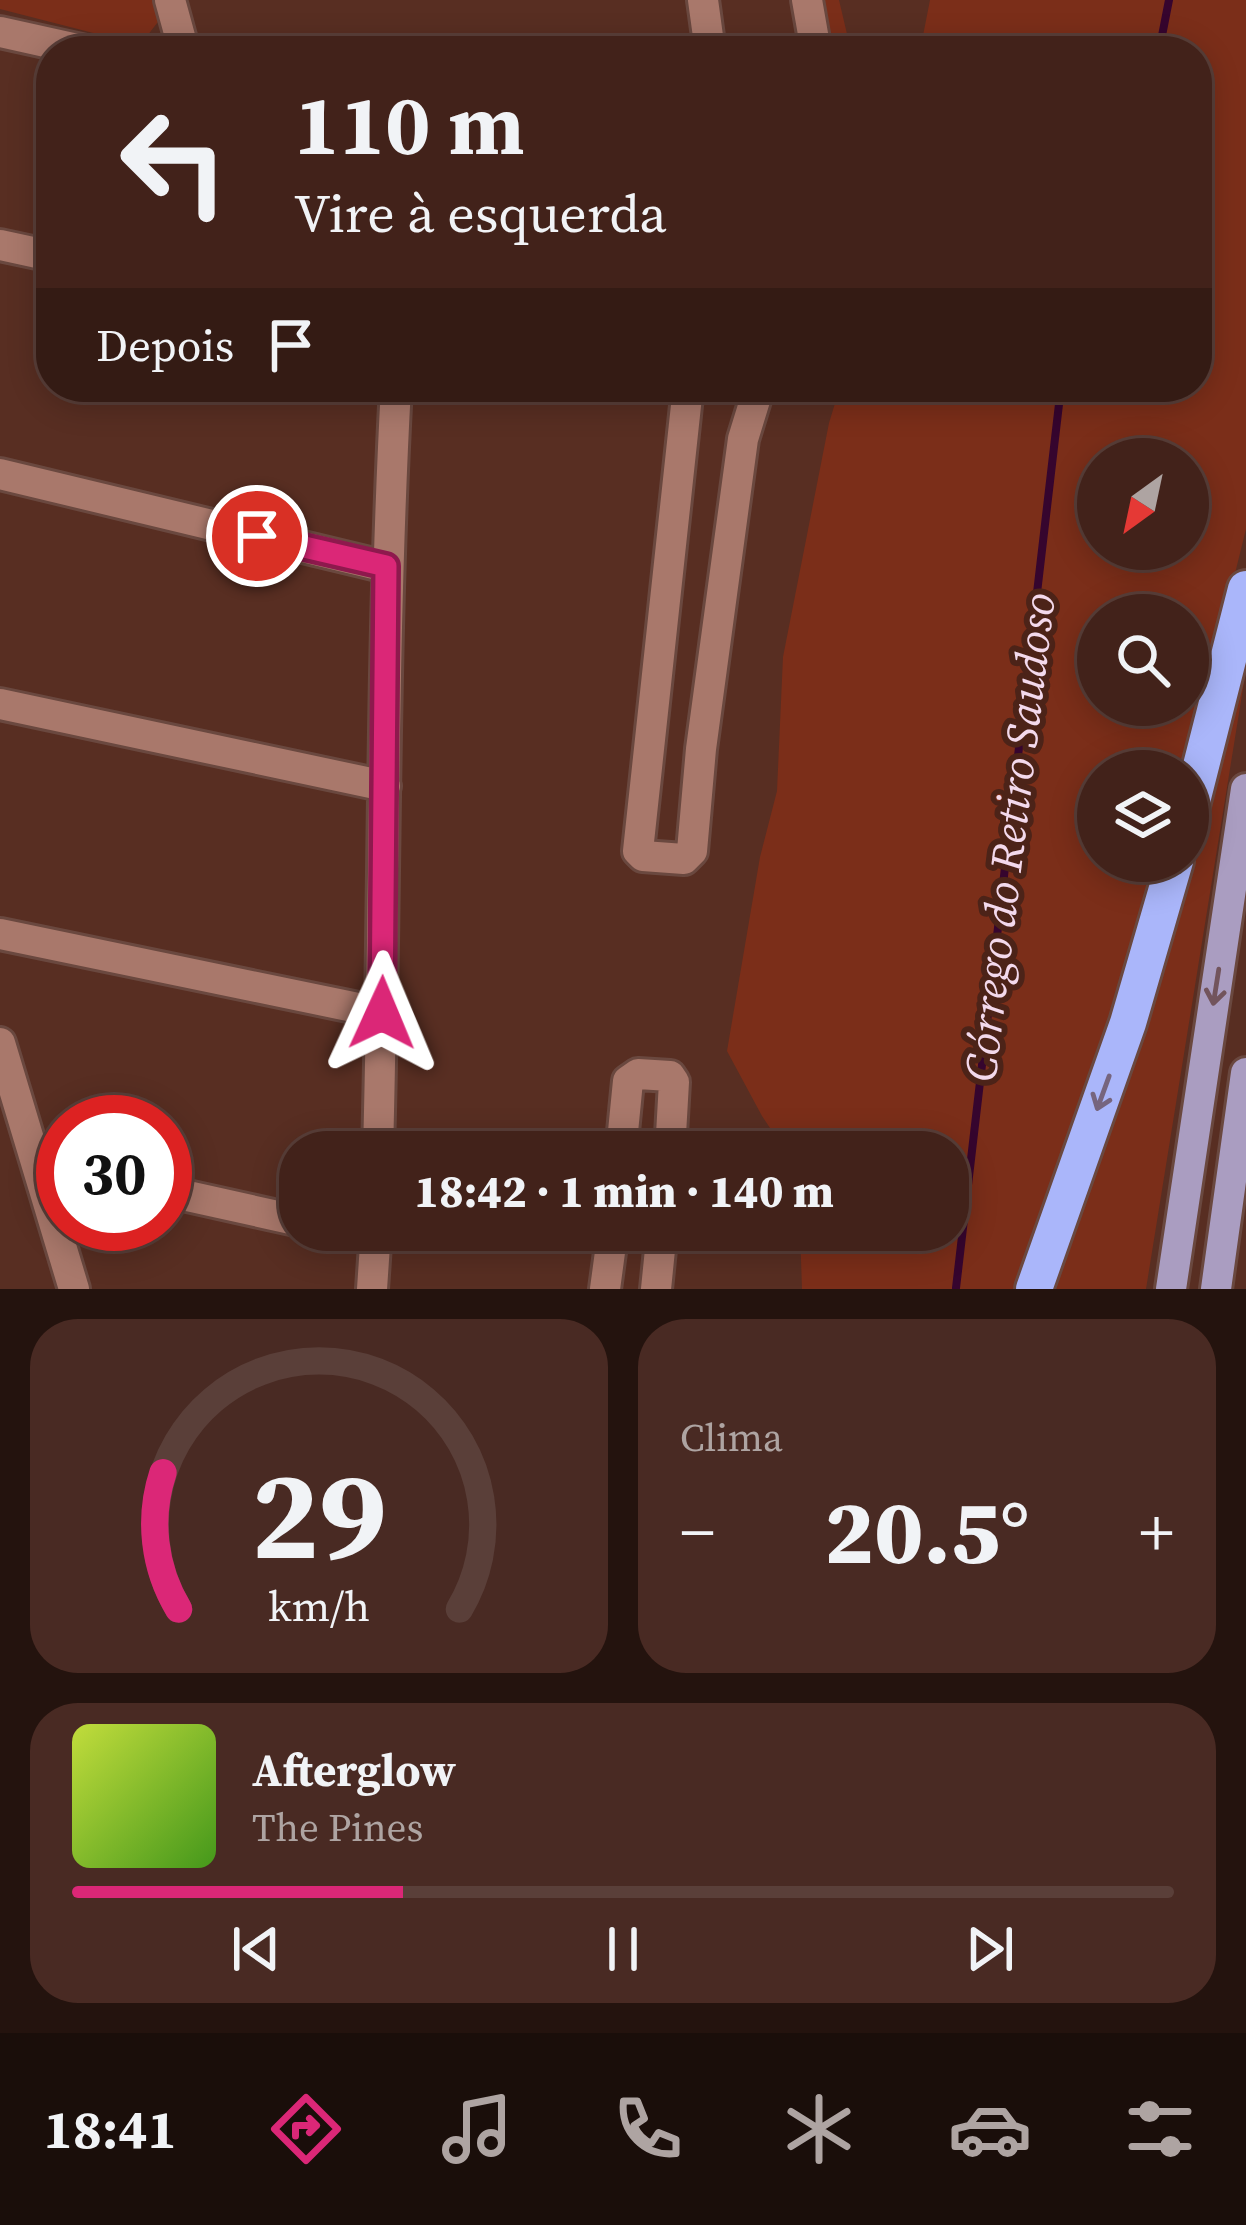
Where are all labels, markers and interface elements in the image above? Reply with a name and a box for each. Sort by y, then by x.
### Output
text: 110 m [294,67,525,182]
icon: left [96,84,252,240]
text: Vire à esquerda [294,176,667,250]
icon: arrive [258,312,324,378]
text: Depois [96,314,234,376]
north arrow [1077,438,1209,570]
map controls [1077,438,1209,882]
pin [206,485,308,587]
icon: arrive [224,503,290,569]
water label: Córrego do Retiro Saudoso [948,589,1070,1085]
button: search [1077,594,1209,726]
button: layers [1077,750,1209,882]
position arrow [319,950,445,1076]
one-way arrow [1204,967,1227,1006]
one-way arrow [1091,1074,1112,1111]
speed limit sign: 30 [36,1095,192,1251]
text: 18:42 · 1 min · 140 m [414,1160,834,1222]
text: Clima [680,1411,783,1464]
text: 29 [251,1429,387,1600]
text: 20.5° [824,1470,1030,1593]
text: − [680,1487,715,1577]
text: + [1139,1487,1174,1577]
text: km/h [268,1577,370,1635]
text: Afterglow [252,1739,456,1801]
text: The Pines [252,1801,423,1854]
icon: previous [223,1916,289,1982]
icon: pause [590,1916,656,1982]
icon: next [957,1916,1023,1982]
icon: directions [264,2087,348,2171]
icon: music [435,2087,519,2171]
icon: phone [606,2087,690,2171]
icon: climate [777,2087,861,2171]
icon: car [948,2087,1032,2171]
icon: filters [1118,2087,1202,2171]
text: 18:41 [43,2092,177,2166]

